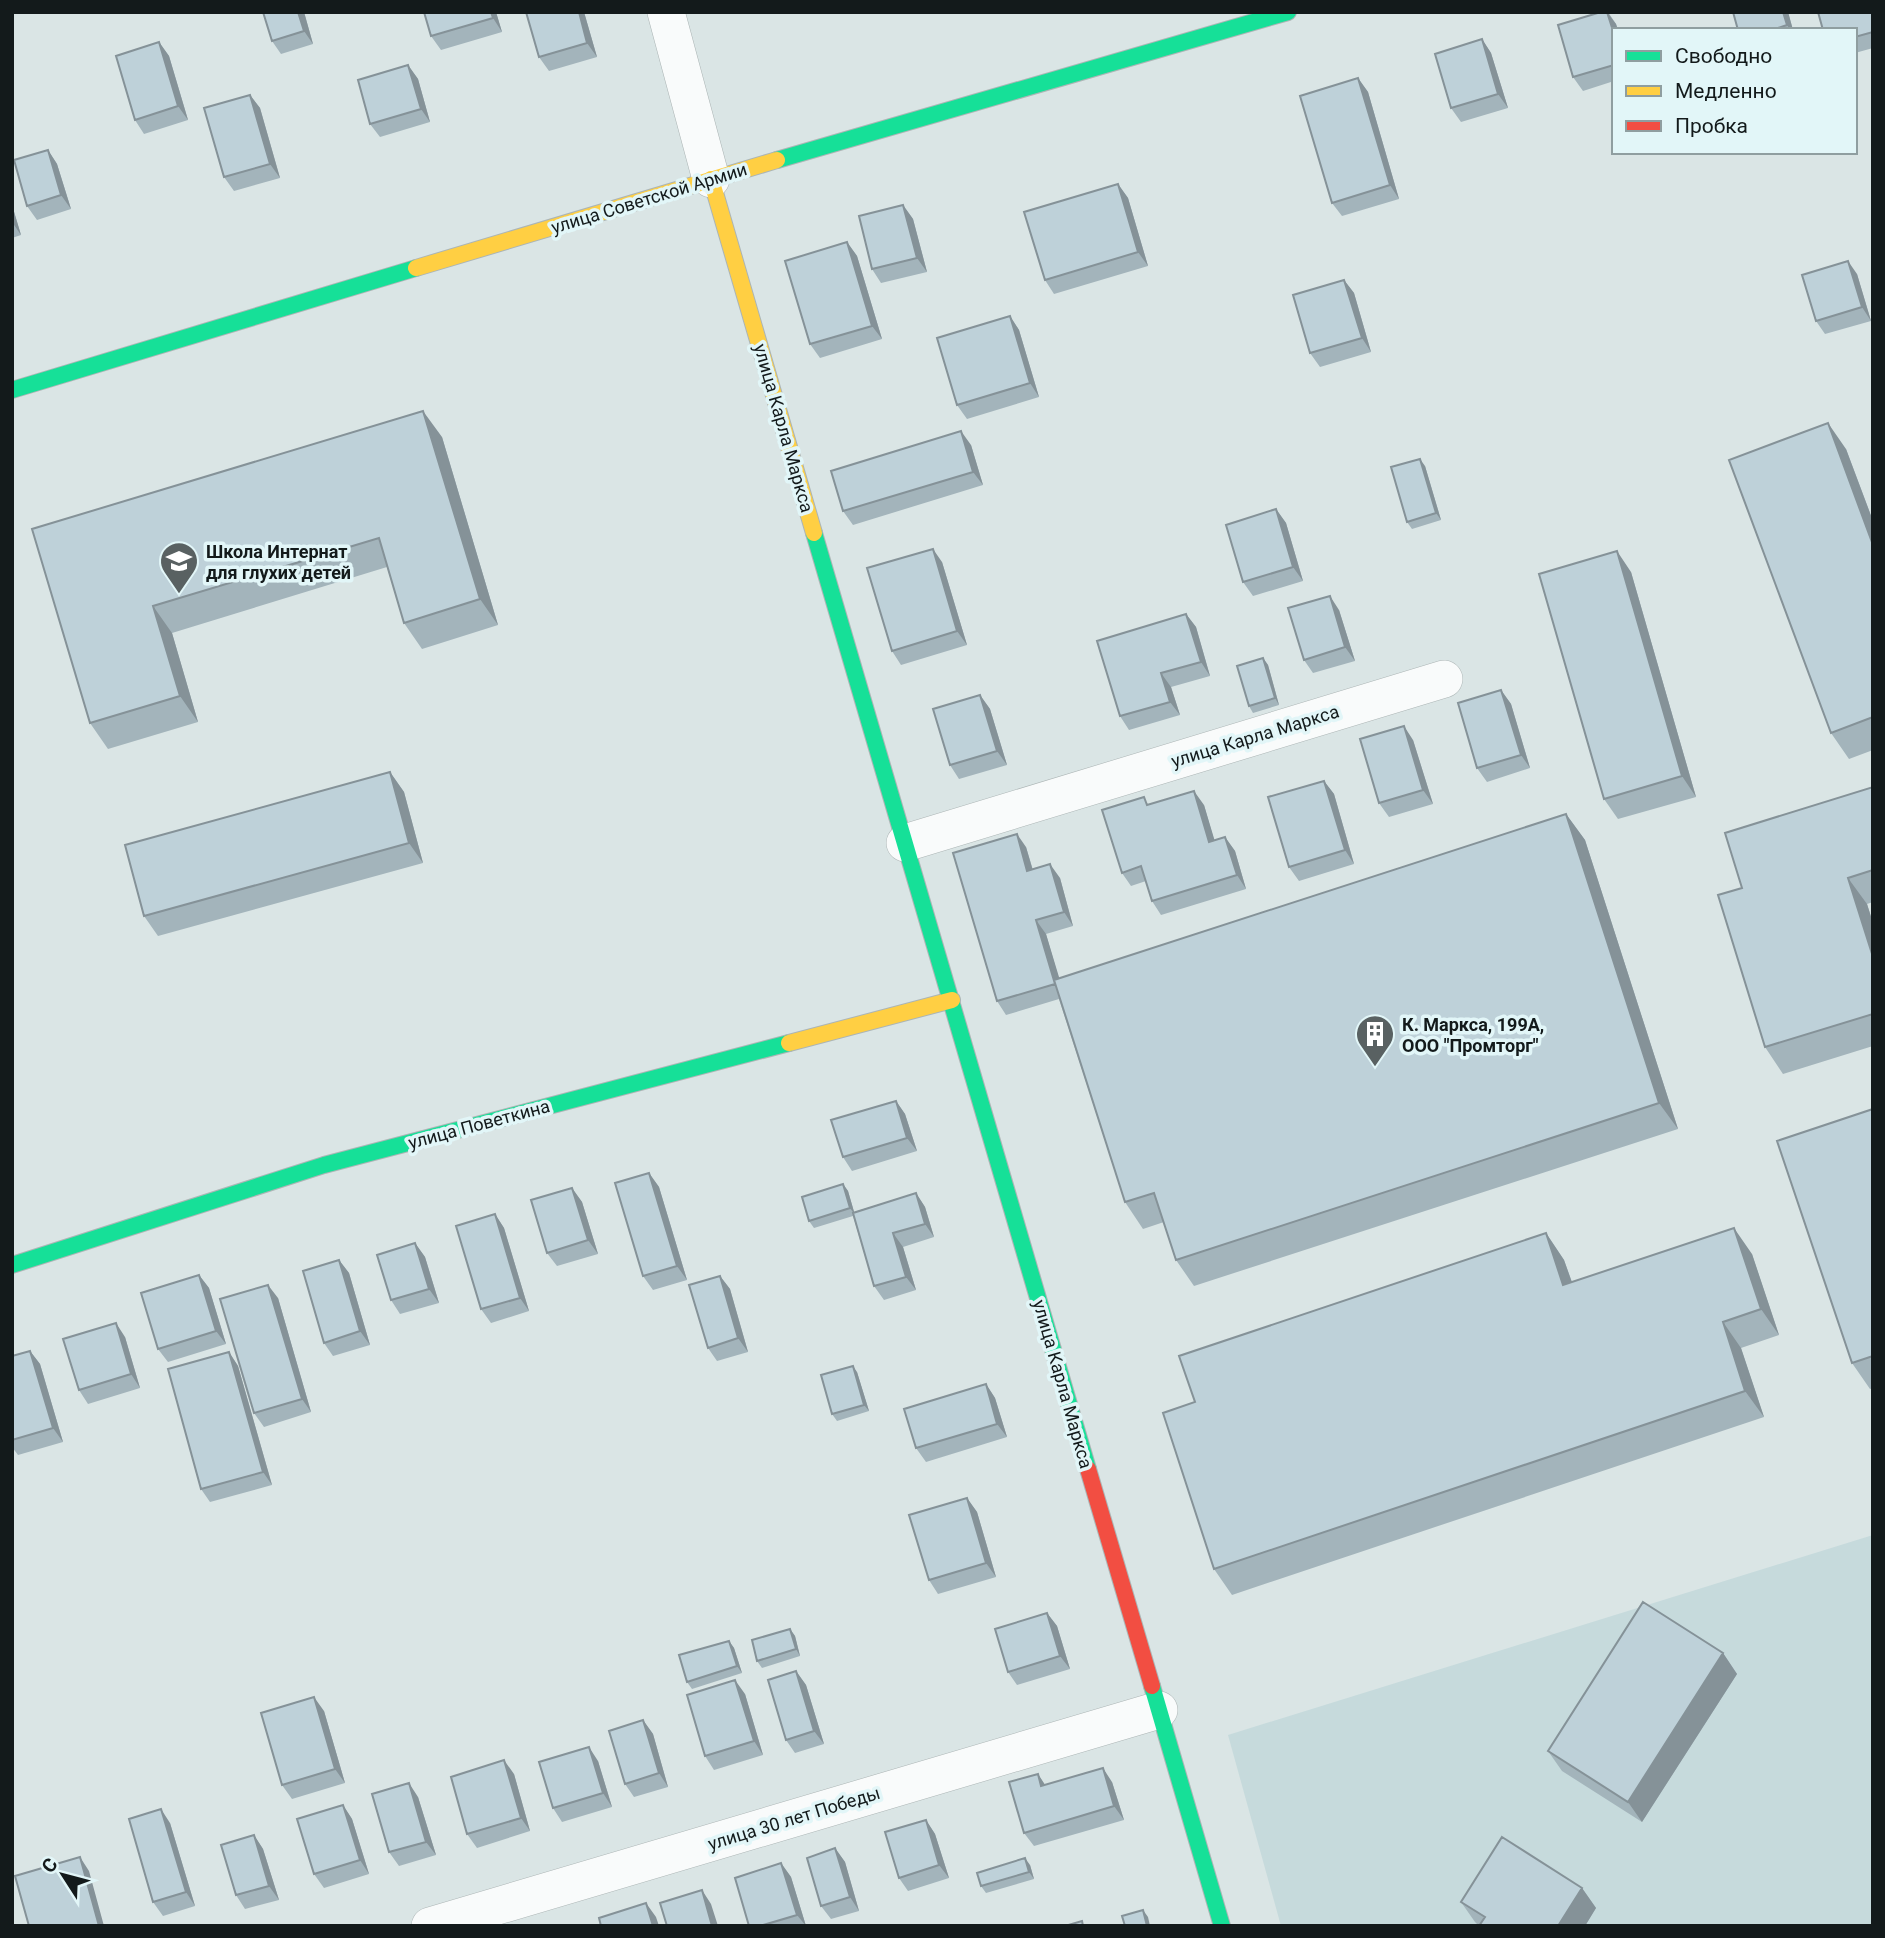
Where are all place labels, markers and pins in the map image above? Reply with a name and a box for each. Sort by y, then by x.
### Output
school or university icon: Школа Интернат для глухих детей [158,540,200,595]
place label: Школа Интернат для глухих детей [206,541,351,583]
building icon: К. Маркса, 199А, ООО "Промторг" [1354,1013,1396,1068]
place label: К. Маркса, 199А, ООО "Промторг" [1402,1014,1544,1056]

